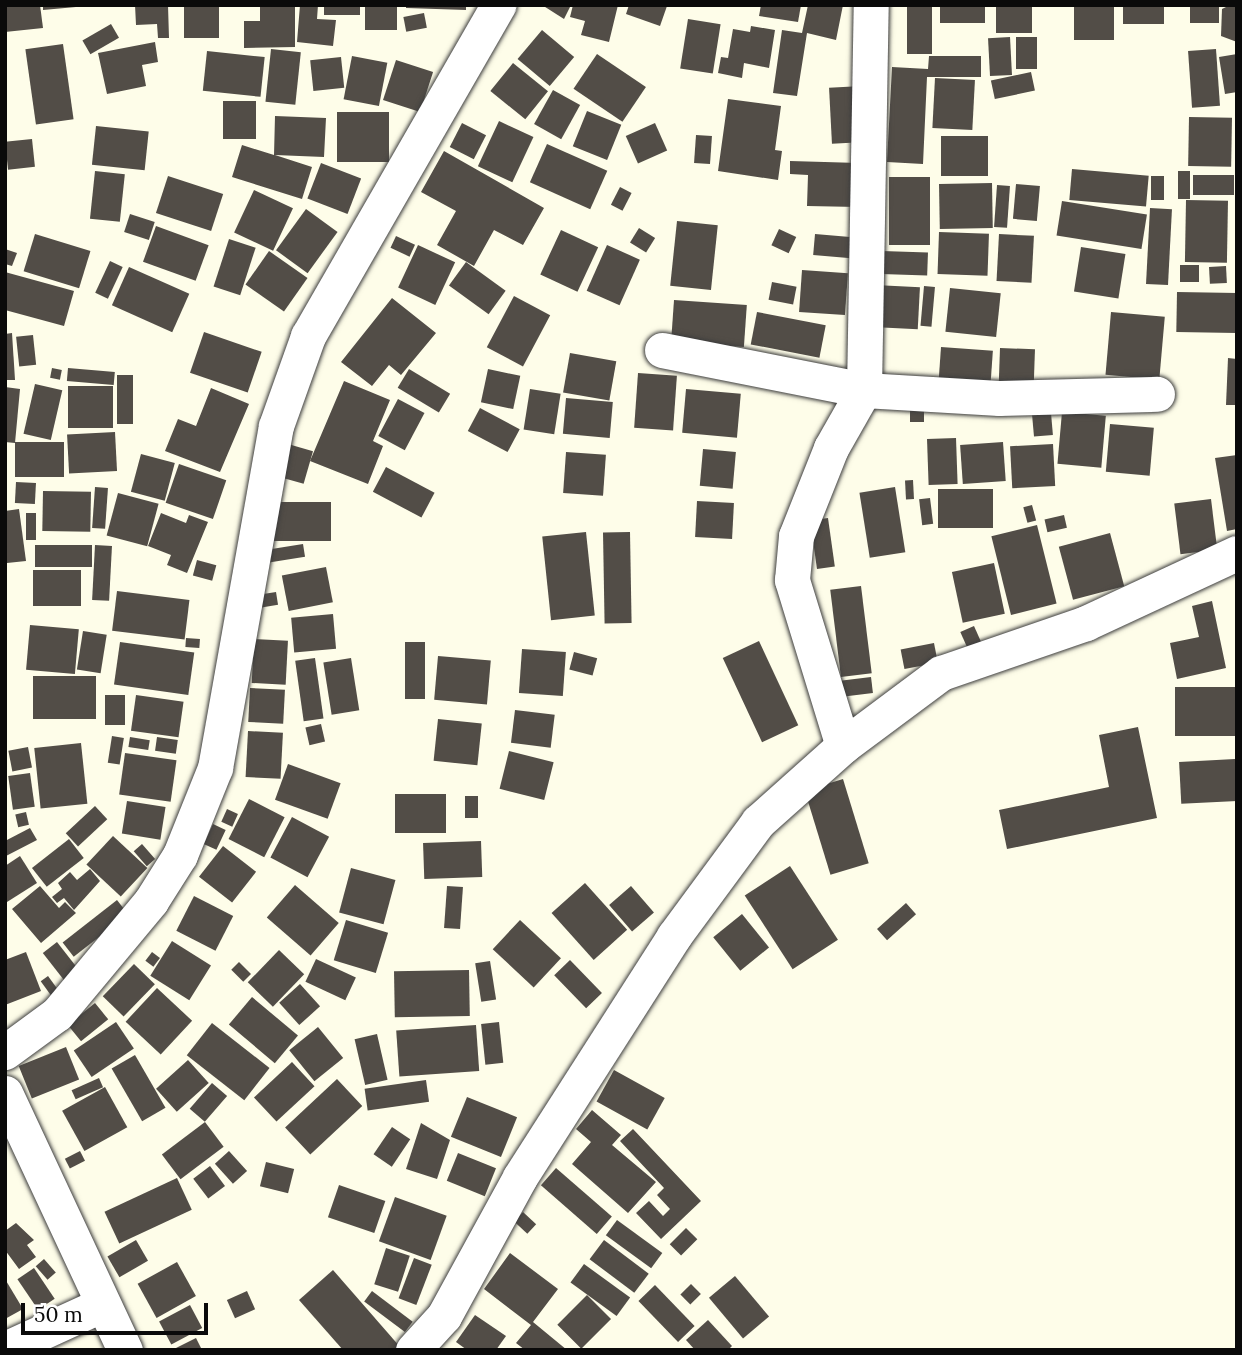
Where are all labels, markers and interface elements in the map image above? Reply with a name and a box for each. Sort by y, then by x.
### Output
scale bar [24,1288,212,1332]
text: 50 m [34,1301,83,1328]

